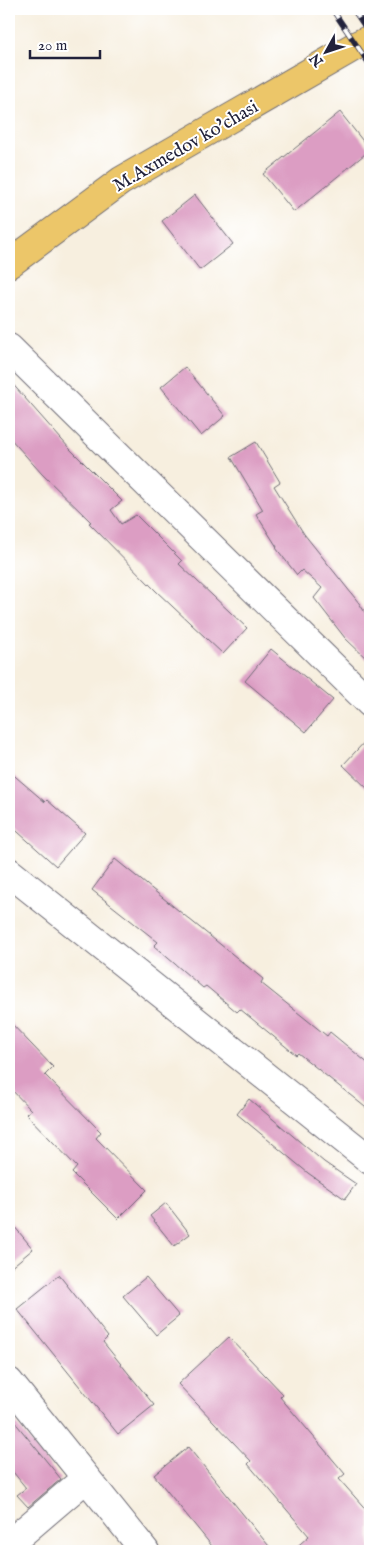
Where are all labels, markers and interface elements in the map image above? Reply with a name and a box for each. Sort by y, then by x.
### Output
scale bar [30,28,100,60]
north arrow [302,28,352,78]
text: 20 m [38,36,68,55]
text: N [306,49,328,71]
street label: M.Axmedov ko'chasi [109,95,263,198]

